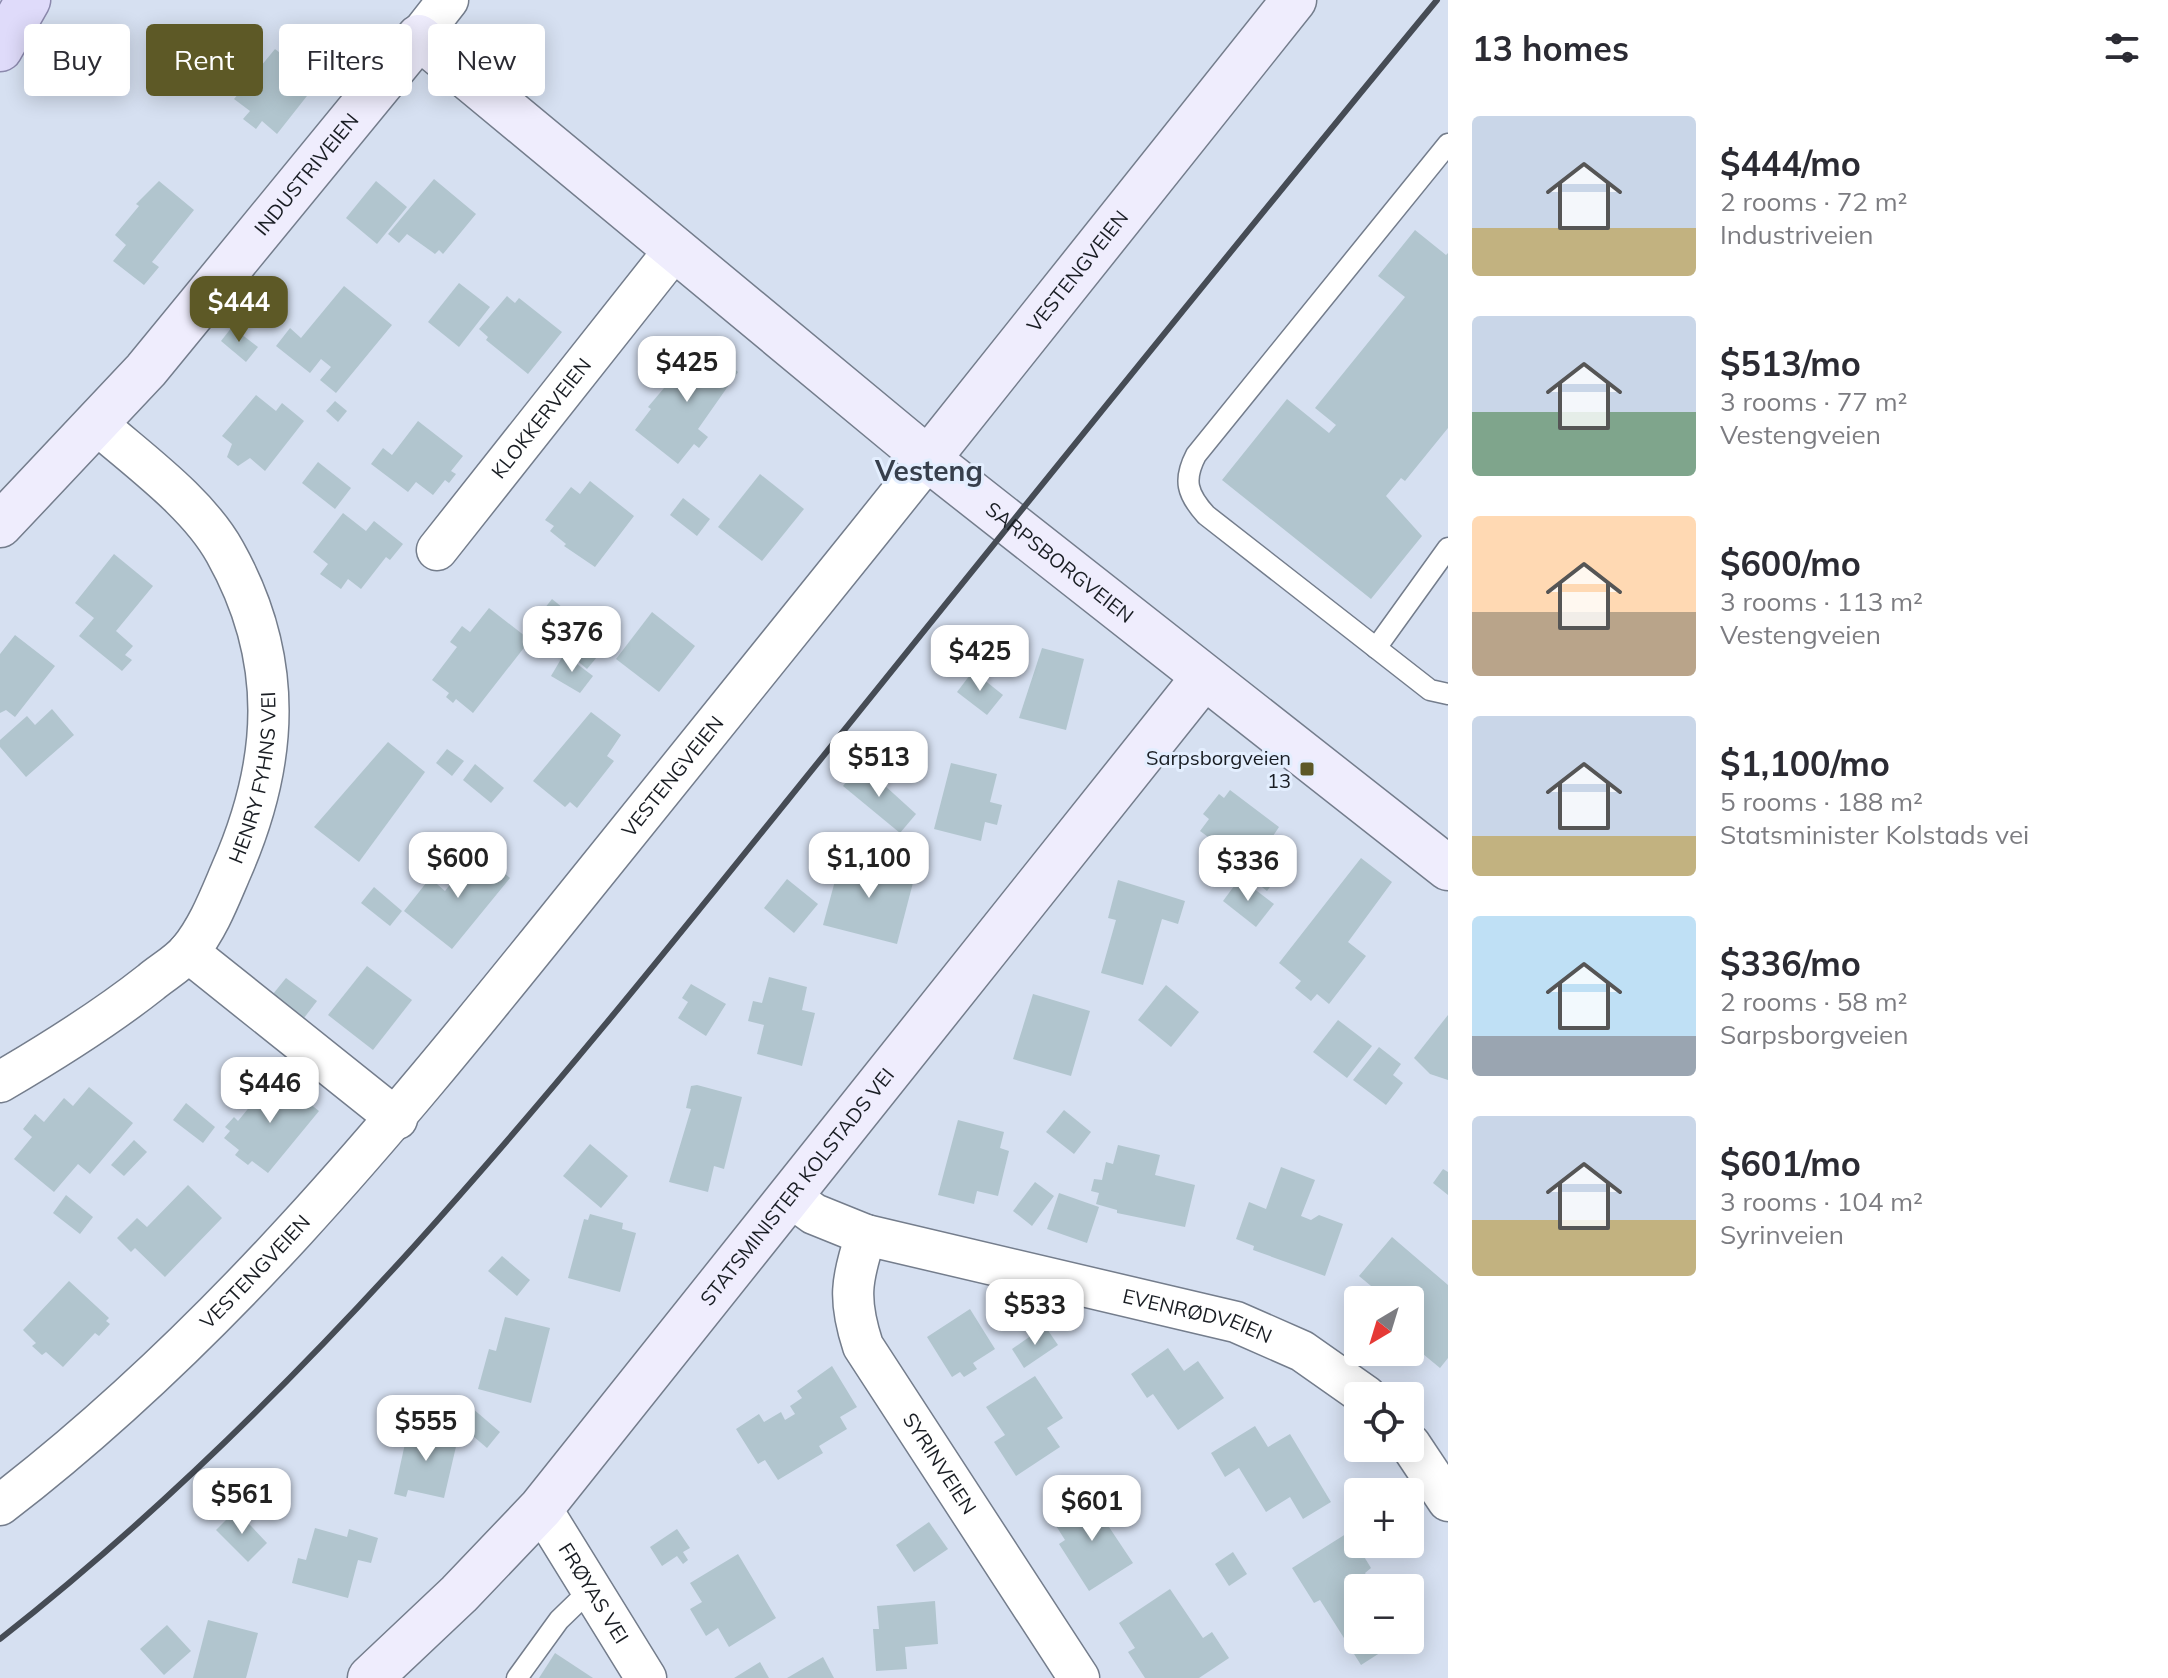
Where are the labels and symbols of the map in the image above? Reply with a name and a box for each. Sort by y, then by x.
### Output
street label: INDUSTRIVEIEN [249,108,363,240]
street label: VESTENGVEIEN [1021,205,1133,337]
pin: $444 [192,276,286,344]
pin: $425 [640,336,734,404]
street label: KLOKKERVEIEN [486,353,596,483]
district label: Vesteng [874,453,983,488]
street label: SARPSBORGVEIEN [981,496,1139,628]
pin: $376 [525,606,619,674]
pin: $425 [933,625,1027,693]
street label: HENRY FYHNS VEI [223,691,281,867]
street label: VESTENGVEIEN [616,711,729,842]
pin: $513 [832,731,926,799]
place label: Sarpsborgveien 13 [1146,745,1291,793]
marker: Sarpsborgveien 13 [1298,760,1316,778]
pin: $600 [411,832,505,900]
pin: $1,100 [804,832,934,900]
pin: $336 [1201,835,1295,903]
pin: $446 [223,1057,317,1125]
street label: STATSMINISTER KOLSTADS VEI [695,1063,899,1310]
street label: VESTENGVEIEN [194,1209,315,1334]
pin: $533 [988,1279,1082,1347]
street label: EVENRØDVEIEN [1120,1283,1276,1348]
north arrow [1344,1286,1424,1366]
pin: $555 [379,1395,473,1463]
street label: SYRINVEIEN [898,1408,982,1519]
pin: $561 [195,1468,289,1536]
pin: $601 [1045,1475,1139,1543]
street label: FRØYAS VEI [553,1538,634,1648]

